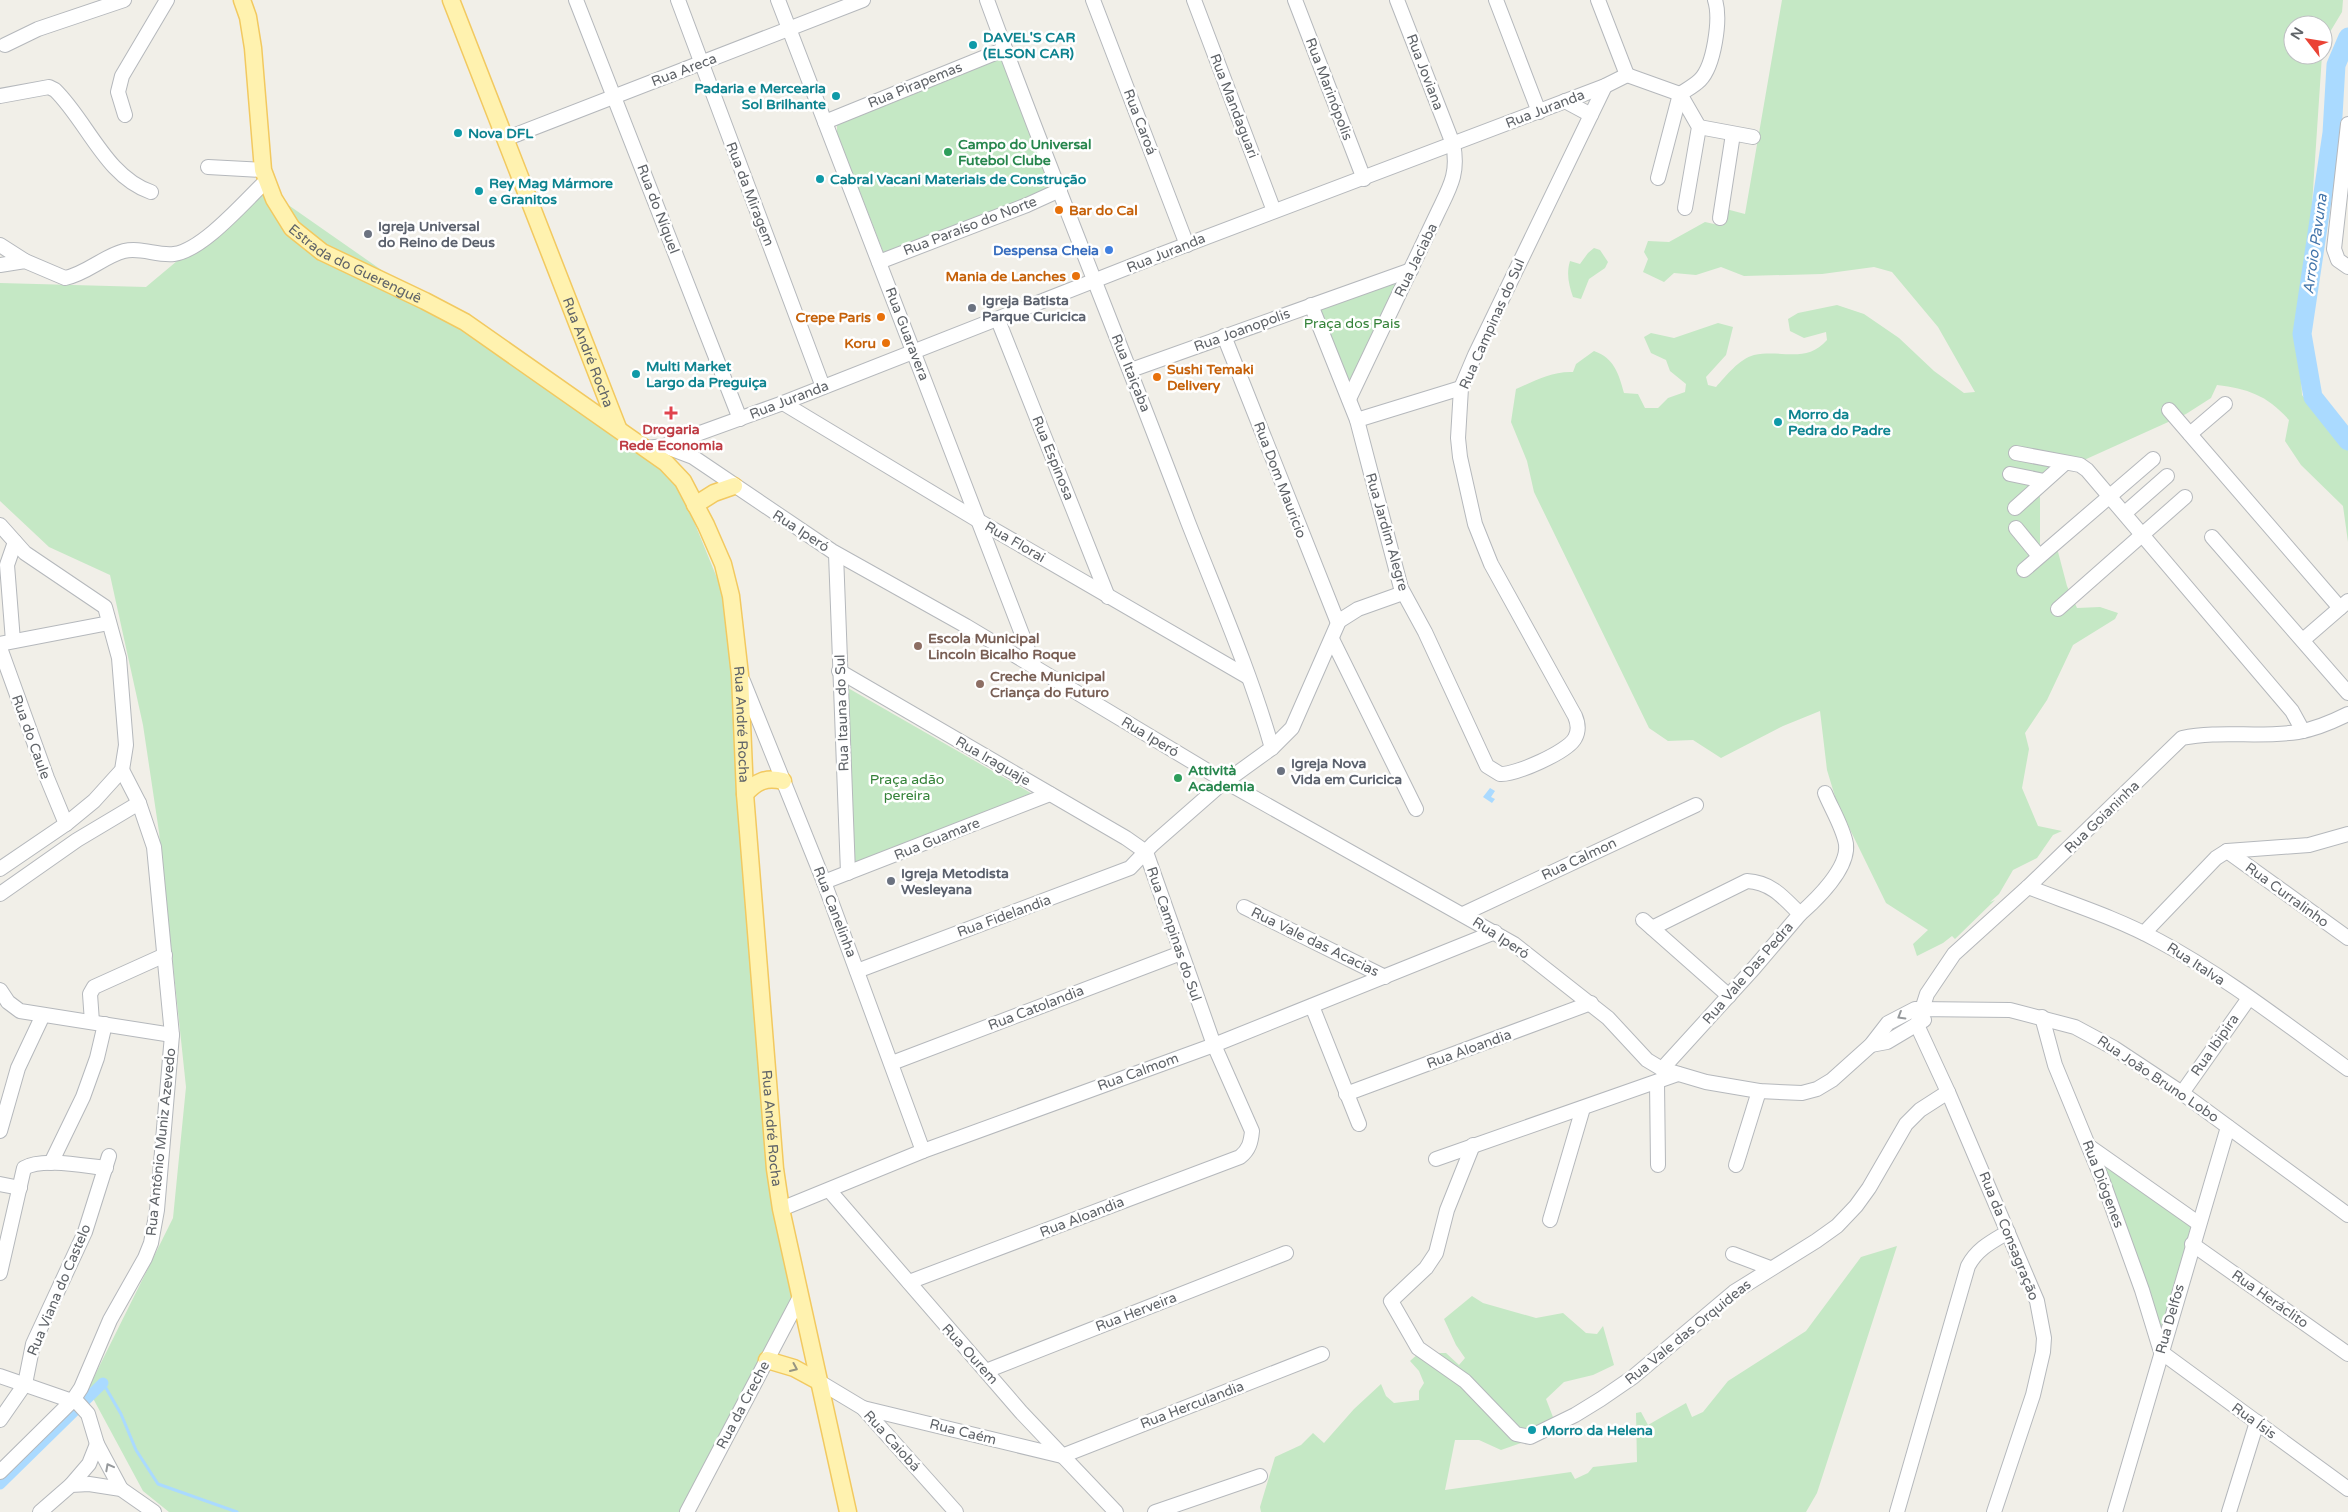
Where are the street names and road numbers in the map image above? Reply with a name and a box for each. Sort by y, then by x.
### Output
street label: Rua Joviana [1403,32,1447,112]
street label: Rua Marinópolis [1302,35,1356,143]
street label: Rua Areca [649,50,719,90]
street label: Rua Mandaguari [1206,51,1262,161]
street label: Rua Pirapemas [865,58,965,112]
street label: Rua Juranda [1503,86,1587,132]
street label: Rua Caroá [1120,87,1160,157]
street label: Rua da Miragem [722,140,778,248]
street label: Rua do Níquel [633,162,683,256]
street label: Rua Paraíso do Norte [901,193,1039,259]
street label: Estrada do Guerenguê [285,220,424,307]
street label: Rua Jaciaba [1391,220,1441,300]
street label: Rua Juranda [1124,229,1208,277]
street label: Rua Campinas do Sul [1456,256,1528,392]
street label: Rua Guaravera [881,285,933,383]
street label: Rua André Rocha [559,295,618,410]
street label: Rua Joanopolis [1192,305,1293,355]
street label: Rua Itaiçaba [1108,332,1154,414]
street label: Rua Juranda [747,377,831,423]
street label: Rua Espinosa [1028,413,1078,503]
street label: Rua Dom Mauricio [1250,419,1310,541]
street label: Rua Jardim Alegre [1362,471,1412,593]
street label: Rua Iperó [769,506,833,556]
street label: Rua Florai [982,518,1048,566]
street label: Rua Itauna do Sul [831,654,853,772]
street label: Rua André Rocha [731,665,753,783]
street label: Rua do Caule [8,693,54,782]
street label: Rua Iperó [1118,713,1182,761]
street label: Rua Iraguaje [952,733,1034,789]
street label: Rua Goianinha [2061,777,2143,857]
street label: Rua Guamare [892,814,982,864]
street label: Rua Calmon [1539,834,1619,884]
street label: Rua Curralinho [2242,859,2332,931]
street label: Rua Canelinha [810,864,860,960]
street label: Rua Campinas do Sul [1143,865,1205,1003]
street label: Rua Fidelandia [955,891,1053,941]
street label: Rua Vale das Acacias [1248,904,1382,980]
street label: Rua Iperó [1469,913,1533,963]
street label: Rua Vale Das Pedra [1699,918,1797,1028]
street label: Rua Italva [2164,939,2228,989]
street label: Rua Catolandia [986,982,1086,1034]
street label: Rua Ibipira [2187,1011,2243,1079]
street label: Rua Aloandia [1424,1026,1514,1072]
street label: Rua João Bruno Lobo [2094,1032,2222,1126]
street label: Rua Antônio Muniz Azevedo [143,1047,179,1237]
street label: Rua Calmom [1095,1049,1181,1095]
street label: Rua André Rocha [759,1069,786,1188]
street label: Rua Diógenes [2079,1138,2128,1230]
street label: Rua da Consagração [1975,1169,2043,1303]
street label: Rua Aloandia [1037,1193,1127,1241]
street label: Rua Viana do Castelo [24,1222,94,1358]
street label: Rua Heráclito [2228,1266,2312,1332]
street label: Rua Vale das Orquideas [1621,1276,1755,1388]
street label: Rua Delfos [2152,1282,2188,1356]
street label: Rua Herveira [1093,1289,1179,1335]
street label: Rua Ourem [938,1320,1002,1388]
street label: Rua da Creche [713,1358,773,1452]
street label: Rua Herculandia [1138,1377,1246,1433]
street label: Rua Ísis [2228,1399,2280,1443]
street label: Rua Caiobá [860,1407,924,1475]
street label: Rua Caém [928,1415,998,1449]

